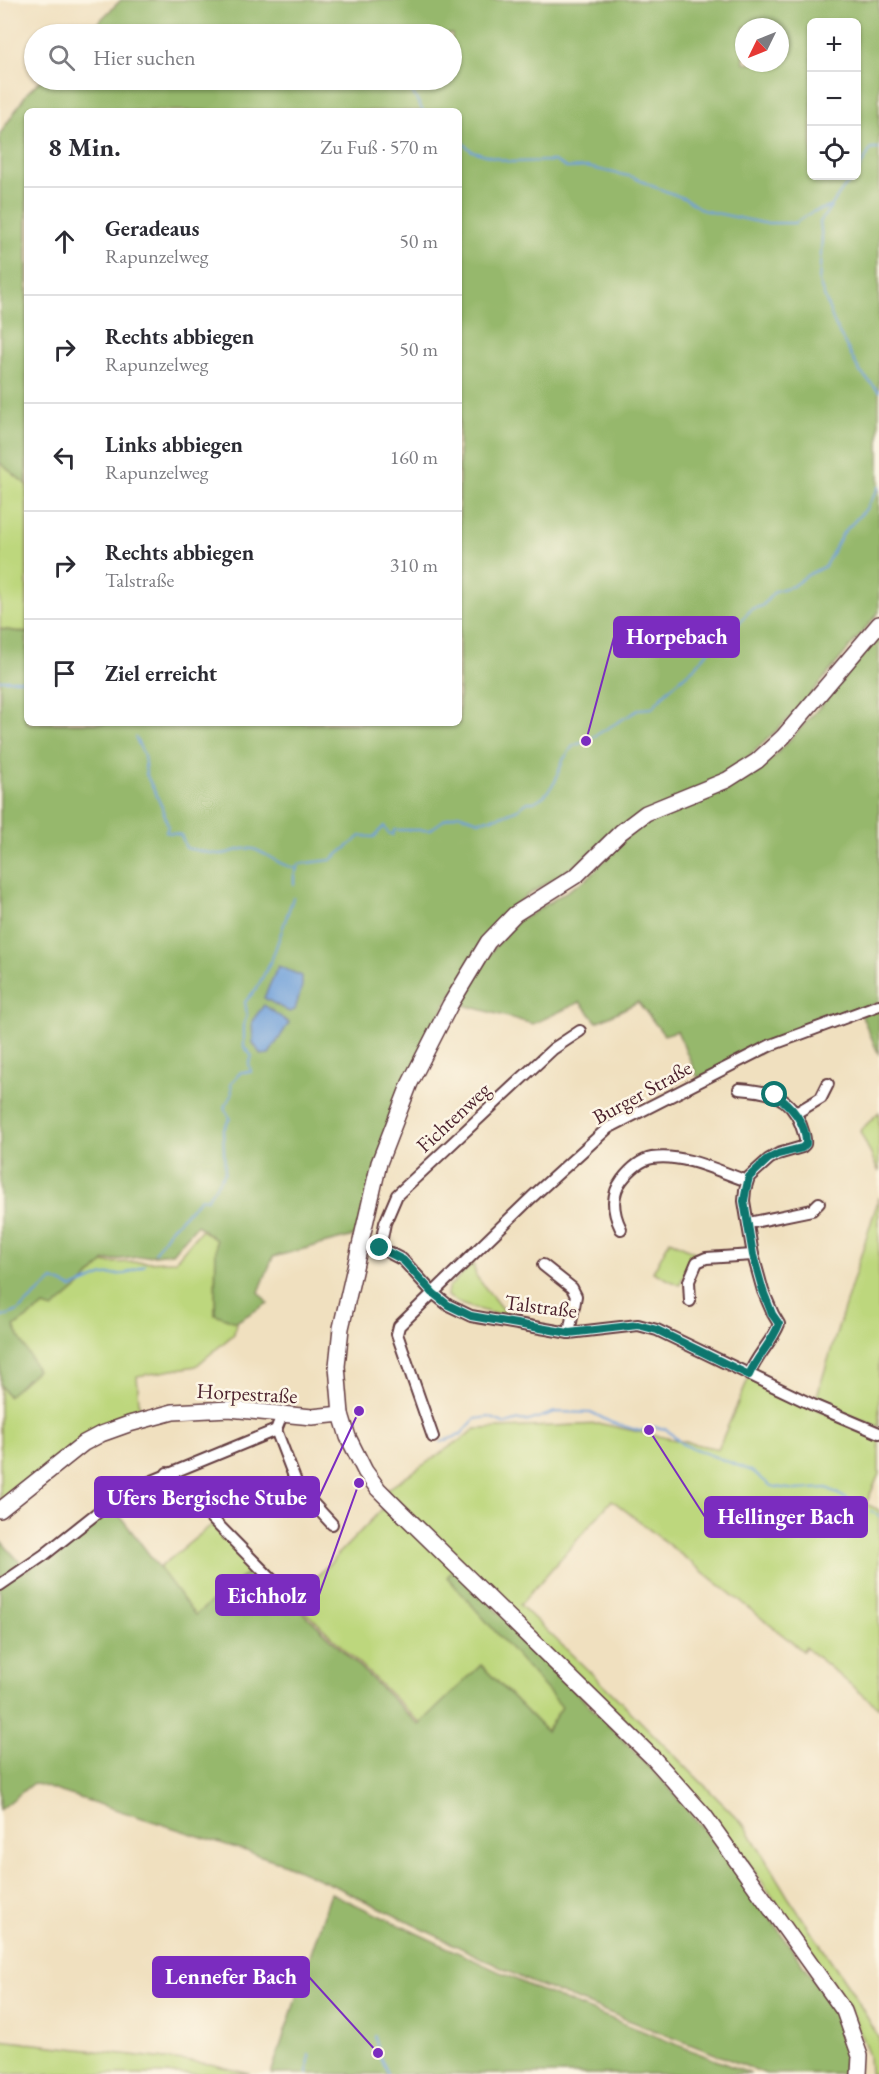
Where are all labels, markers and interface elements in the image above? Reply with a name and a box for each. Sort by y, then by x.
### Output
north arrow [735,18,789,72]
map controls [807,18,861,180]
button: + [807,18,861,72]
search box [24,24,462,90]
icon: search [45,41,78,74]
text: Hier suchen [93,43,196,72]
button: − [807,72,861,126]
button: locate [807,126,861,180]
text: 8 Min. [48,130,121,164]
text: Zu Fuß · 570 m [320,134,438,160]
text: Geradeaus [105,214,199,243]
icon: ahead [48,225,81,258]
text: 50 m [399,228,438,254]
text: Rapunzelweg [105,243,209,269]
text: Rechts abbiegen [105,322,254,351]
icon: right [48,333,81,366]
text: 50 m [399,336,438,362]
text: Rapunzelweg [105,351,209,377]
text: Links abbiegen [105,430,243,459]
icon: left [48,441,81,474]
text: 160 m [390,444,438,470]
text: Rapunzelweg [105,459,209,485]
text: Rechts abbiegen [105,538,254,567]
icon: right [48,549,81,582]
text: 310 m [390,552,438,578]
text: Talstraße [105,567,174,593]
callout: Horpebach [614,617,739,657]
text: Horpebach [626,622,728,651]
icon: arrive [48,657,81,690]
text: Ziel erreicht [105,659,217,688]
street label: Burger Straße [588,1054,696,1130]
street label: Fichtenweg [410,1075,496,1158]
route start [761,1081,787,1107]
route end [366,1234,392,1260]
street label: Talstraße [503,1288,579,1324]
street label: Horpestraße [196,1377,298,1409]
callout: Ufers Bergische Stube [95,1477,319,1517]
text: Ufers Bergische Stube [107,1483,307,1512]
callout: Hellinger Bach [705,1497,867,1537]
text: Hellinger Bach [717,1502,855,1531]
callout: Eichholz [216,1575,319,1615]
text: Eichholz [227,1581,307,1610]
callout: Lennefer Bach [153,1957,309,1997]
text: Lennefer Bach [165,1962,297,1991]

